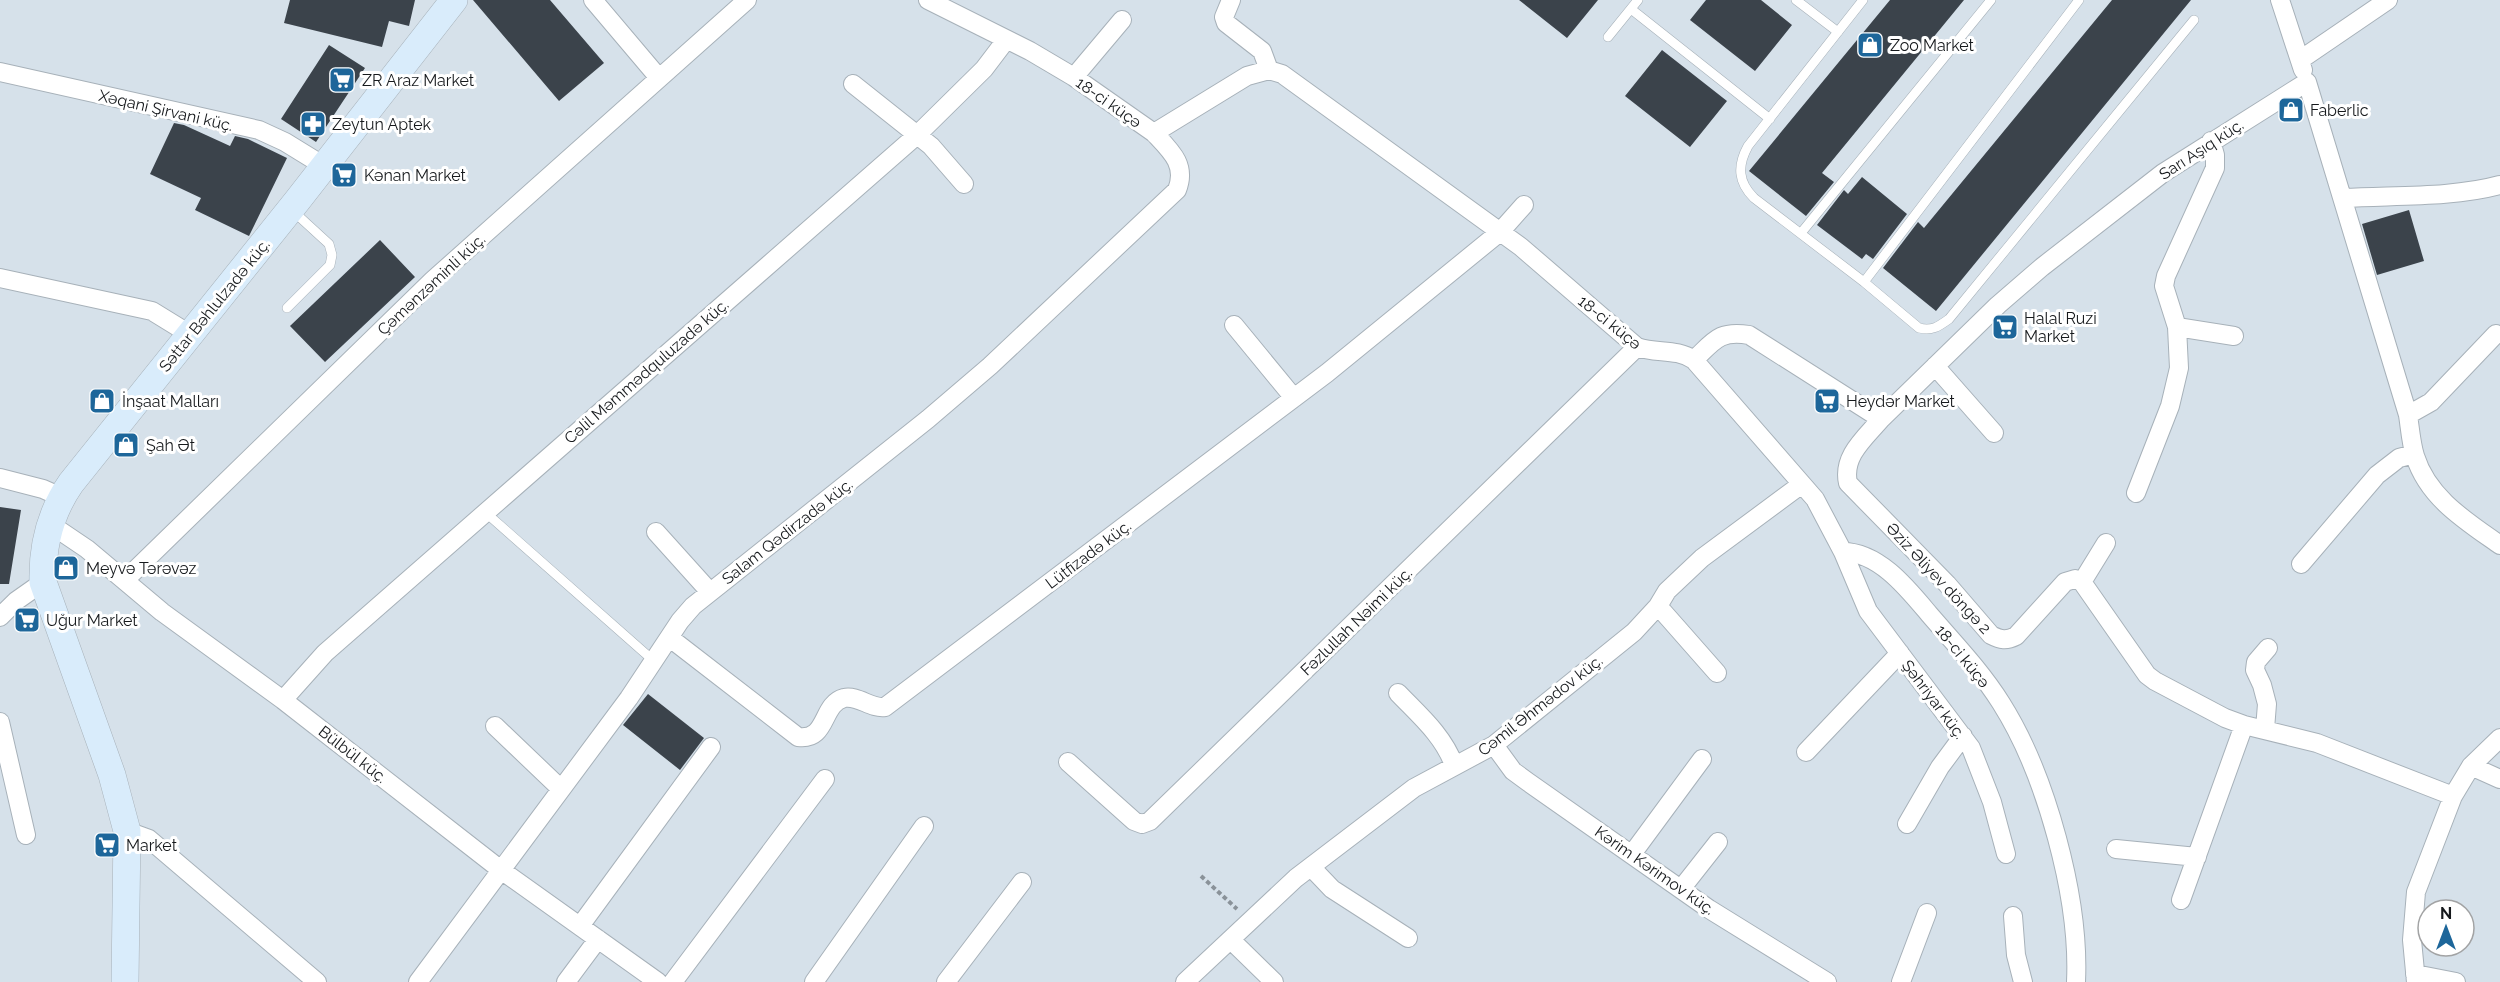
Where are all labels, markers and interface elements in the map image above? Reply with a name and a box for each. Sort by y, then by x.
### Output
shop icon: Zoo Market [1855,30,1885,60]
place label: Zoo Market [1890,36,1975,55]
supermarket icon: ZR Araz Market [327,65,357,95]
place label: ZR Araz Market [362,71,475,90]
street label: 18-ci küçə [1072,73,1145,132]
street label: Xəqani Şirvani küç. [97,86,235,135]
shop icon: Faberlic [2276,95,2306,125]
place label: Faberlic [2310,101,2369,120]
pharmacy icon: Zeytun Aptek [298,109,328,139]
place label: Zeytun Aptek [332,115,432,134]
street label: Sarı Aşıq küç. [2156,115,2247,184]
supermarket icon: Kənan Market [329,160,359,190]
place label: Kənan Market [364,166,467,185]
street label: Çəmənzəminli küç. [374,230,489,339]
street label: Səttar Bəhlulzadə küç. [155,235,274,375]
street label: 18-ci küçə [1574,291,1645,354]
street label: Cəlil Məmmədquluzadə küç. [560,295,732,448]
place label: Halal Ruzi Market [2024,309,2097,346]
supermarket icon: Halal Ruzi Market [1990,312,2020,342]
shop icon: İnşaat Malları [87,386,117,416]
supermarket icon: Heydər Market [1812,386,1842,416]
place label: İnşaat Malları [122,391,219,411]
place label: Heydər Market [1846,392,1956,411]
shop icon: Şah Ət [111,430,141,460]
place label: Şah Ət [146,436,196,455]
street label: Salam Qədirzadə küç. [718,474,856,588]
street label: Lütfizadə küç. [1042,516,1135,593]
street label: Əziz Əliyev döngə 2 [1882,519,1995,638]
shop icon: Meyvə Tərəvəz [51,553,81,583]
place label: Meyvə Tərəvəz [86,559,196,578]
street label: Fəzlullah Nəimi küç. [1297,563,1416,679]
supermarket icon: Uğur Market [12,605,42,635]
place label: Uğur Market [46,611,138,630]
street label: 18-ci küçə [1931,621,1994,692]
street label: Cəmil Əhmədov küç. [1474,651,1606,760]
street label: Şəhriyar küç. [1898,656,1969,742]
street label: Bülbül küç. [315,722,391,787]
street label: Kərim Kərimov küç. [1591,822,1718,919]
supermarket icon: Market [92,830,122,860]
place label: Market [126,836,178,855]
north arrow [2416,898,2476,958]
text: N [2440,904,2452,923]

